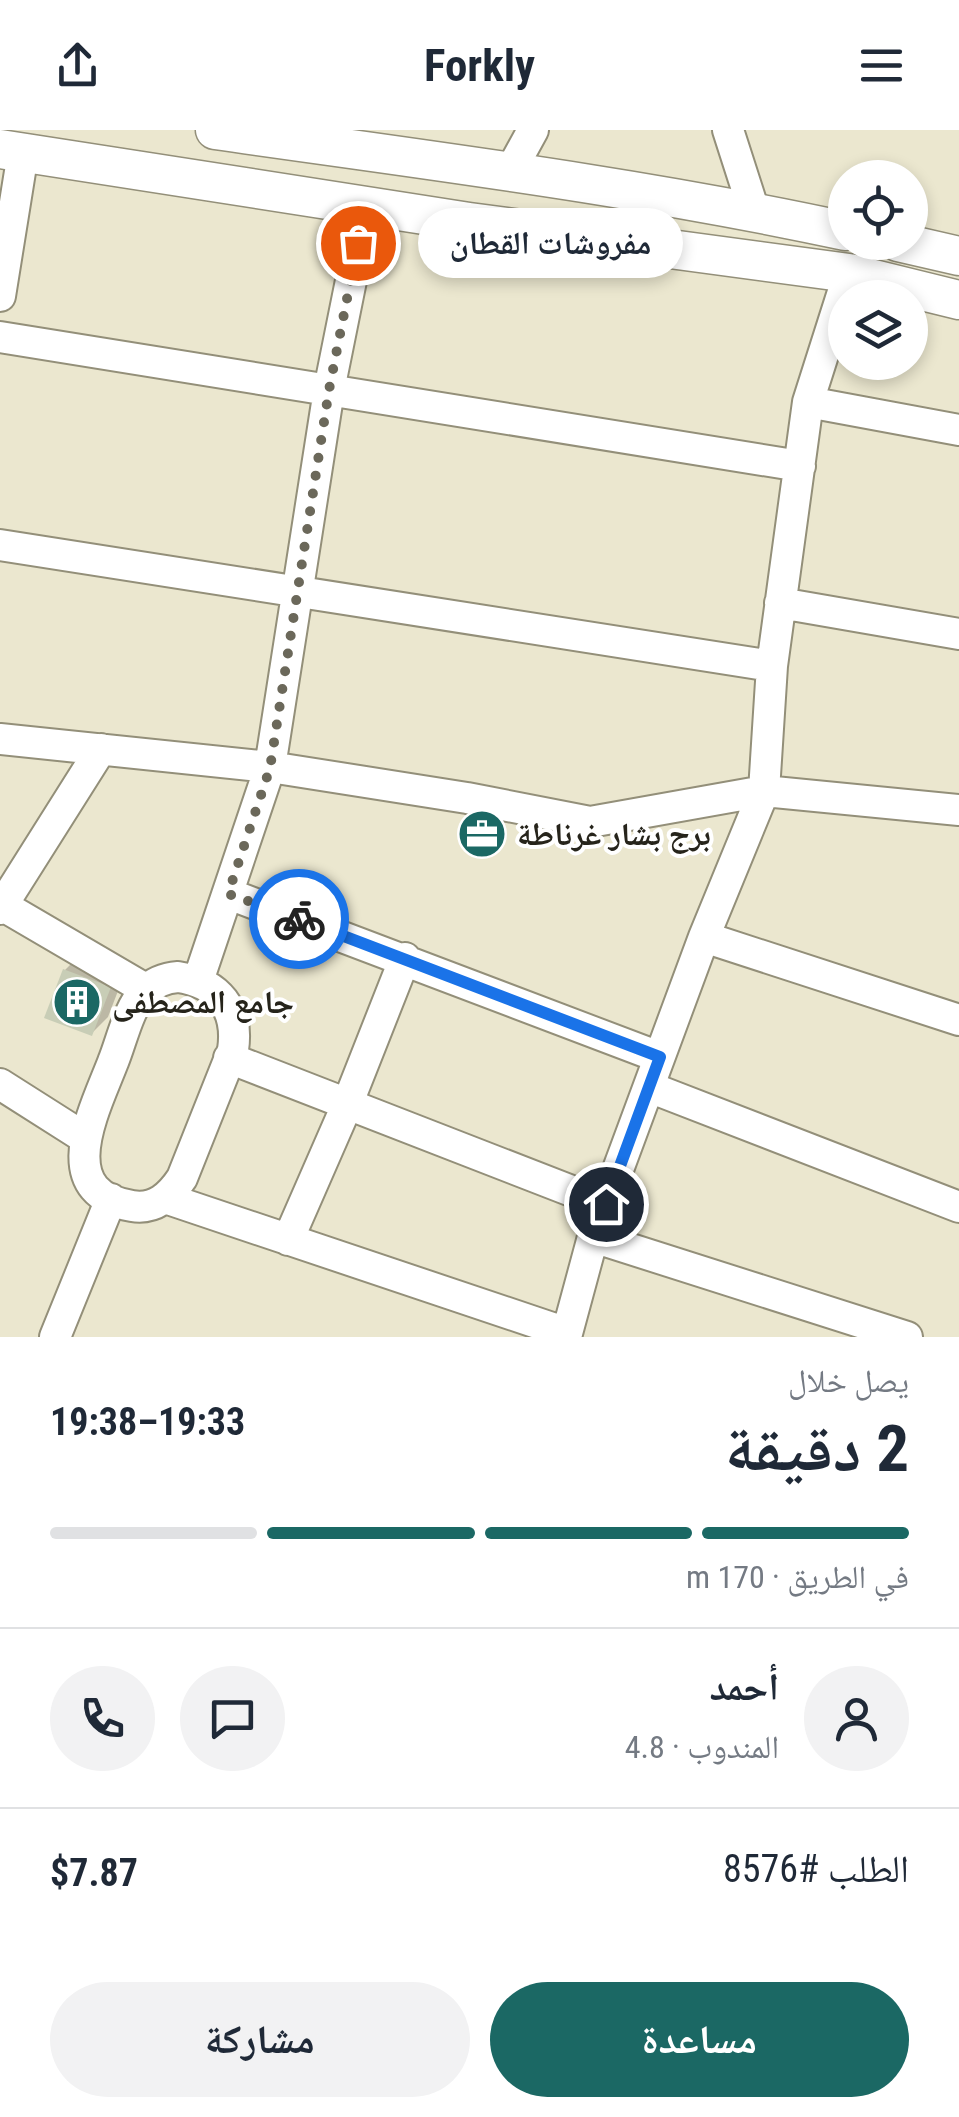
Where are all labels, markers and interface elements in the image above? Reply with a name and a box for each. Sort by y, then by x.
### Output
icon: share [50,38,105,93]
icon: menu [854,38,909,93]
text: Forkly [424,39,535,92]
map controls [828,160,928,380]
button: locate [828,160,928,260]
pin [316,201,401,286]
callout: مفروشات القطان [418,208,683,278]
icon: bag [331,216,386,271]
text: مفروشات القطان [450,224,652,262]
button: layers [828,280,928,380]
office icon: برج بشار غرناطة [456,808,508,860]
place label: برج بشار غرناطة [517,815,711,854]
courier [249,869,349,969]
icon: bike [272,892,327,947]
building icon: جامع المصطفى [51,976,103,1028]
place label: جامع المصطفى [112,983,294,1023]
pin [564,1162,649,1247]
icon: home [579,1177,634,1232]
text: يصل خلال [788,1362,909,1400]
text: 19:33–19:38 [50,1400,245,1444]
text: 2 دقيقة [725,1411,909,1487]
text: في الطريق · 170 m [686,1558,909,1596]
text: أحمد [709,1665,779,1709]
button: phone [50,1666,155,1771]
button: chat [180,1666,285,1771]
button: person [804,1666,909,1771]
text: المندوب · 4.8 [625,1728,779,1766]
text: الطلب #8576 [723,1847,909,1891]
text: $7.87 [50,1851,138,1895]
button: مشاركة [50,1982,470,2097]
button: مساعدة [490,1982,909,2097]

